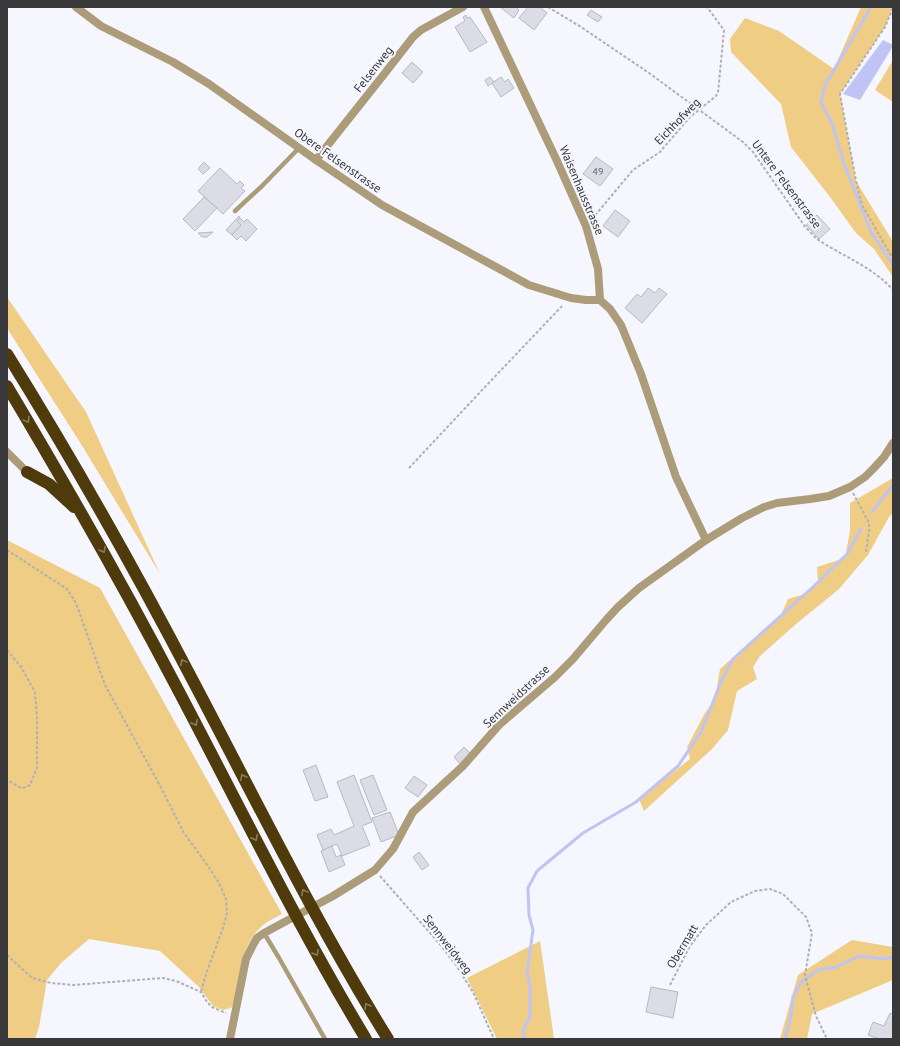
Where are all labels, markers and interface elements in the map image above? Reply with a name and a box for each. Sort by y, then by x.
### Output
street label: Felsenweg [350,43,396,95]
street label: Eichhofweg [651,94,703,148]
street label: Obere Felsenstrasse [291,124,385,196]
street label: Untere Felsenstrasse [749,137,825,231]
street label: Waisenhausstrasse [556,143,608,237]
house number: 49 [593,165,603,178]
one-way arrow [22,416,30,423]
one-way arrow [98,546,105,553]
one-way arrow [180,659,188,666]
street label: Sennweidstrasse [480,661,552,731]
one-way arrow [190,719,198,726]
one-way arrow [240,774,248,782]
one-way arrow [250,834,258,841]
one-way arrow [301,889,308,897]
street label: Sennweidweg [420,911,476,977]
street label: Obermatt [663,921,701,971]
one-way arrow [311,949,319,956]
one-way arrow [365,1003,372,1010]

